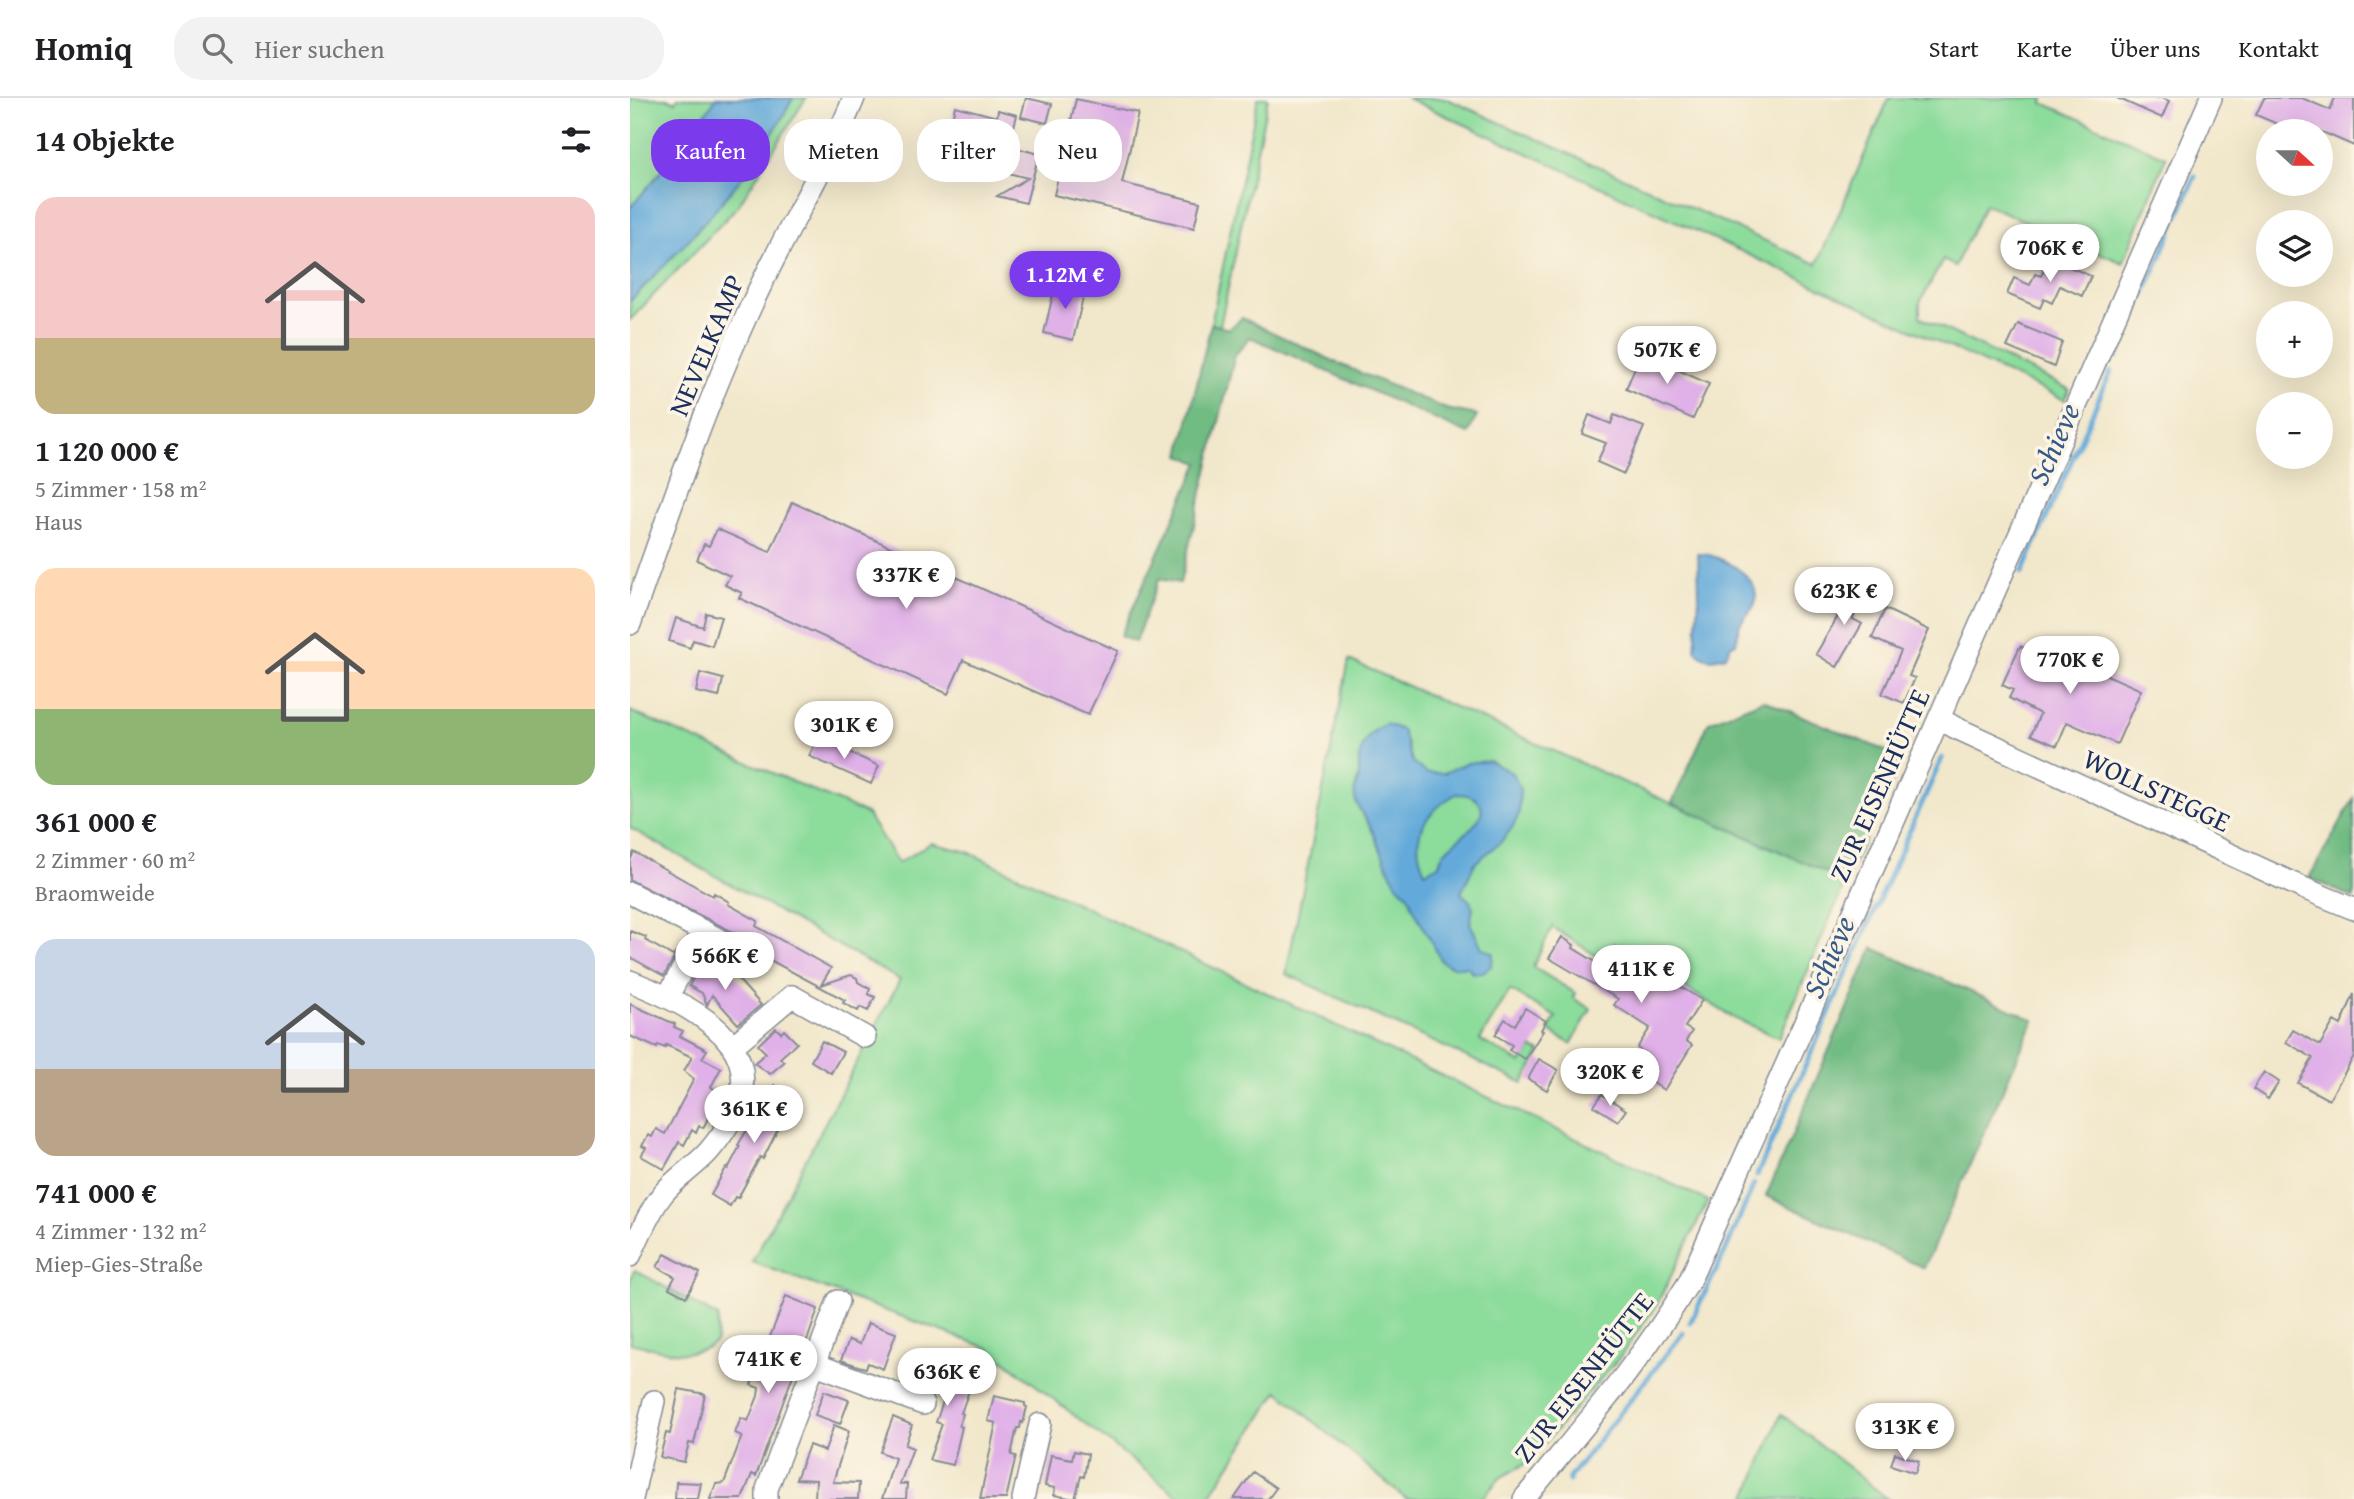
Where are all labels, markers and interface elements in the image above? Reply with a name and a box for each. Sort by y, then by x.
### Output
search box [174,17,664,80]
text: Homiq [35,24,132,72]
icon: search [198,29,236,67]
text: Hier suchen [254,29,385,68]
text: Start [1929,31,1979,66]
text: Karte [2017,31,2072,66]
text: Über uns [2110,31,2201,66]
text: Kontakt [2239,31,2319,66]
text: 14 Objekte [35,118,175,162]
chip: Kaufen [651,119,770,182]
chip: Mieten [784,119,903,182]
chip: Filter [917,119,1020,182]
chip: Neu [1034,119,1122,182]
north arrow [2256,119,2333,196]
map controls [2256,119,2333,469]
icon: filters [557,121,595,159]
button: layers [2256,210,2333,287]
pin: 706K € [1993,225,2107,284]
text: 706K € [2016,230,2084,263]
icon: home [252,243,378,369]
pin: 1.12M € [1000,252,1130,311]
text: 1.12M € [1025,257,1105,290]
street label: NEVELKAMP [657,268,754,422]
button: + [2256,301,2333,378]
pin: 507K € [1610,327,1724,386]
text: 507K € [1633,332,1701,365]
button: − [2256,392,2333,469]
water label: Schieve [2016,396,2091,492]
text: 1 120 000 € [35,428,179,472]
text: 5 Zimmer · 158 m² [35,472,206,505]
text: Haus [35,505,83,538]
pin: 337K € [849,552,963,611]
text: 337K € [872,557,940,590]
pin: 623K € [1787,568,1901,627]
text: 623K € [1810,573,1878,606]
icon: home [252,614,378,740]
pin: 770K € [2013,636,2127,696]
text: 770K € [2036,642,2104,675]
street label: ZUR EISENHÜTTE [1818,682,1939,888]
pin: 301K € [787,702,901,761]
text: 301K € [810,707,878,740]
street label: WOLLSTEGGE [2077,738,2238,842]
text: 361 000 € [35,799,157,843]
text: 2 Zimmer · 60 m² [35,843,195,876]
text: Braomweide [35,876,155,909]
water label: Schieve [1791,909,1866,1005]
pin: 566K € [668,932,782,992]
text: 566K € [691,938,759,971]
pin: 411K € [1584,946,1698,1005]
text: 411K € [1607,951,1675,984]
icon: home [252,985,378,1111]
pin: 320K € [1553,1048,1667,1108]
text: 320K € [1576,1054,1644,1087]
pin: 361K € [697,1086,811,1145]
text: 361K € [720,1091,788,1124]
text: 741 000 € [35,1170,157,1214]
text: 4 Zimmer · 132 m² [35,1214,206,1247]
text: Miep-Gies-Straße [35,1247,203,1280]
street label: ZUR EISENHÜTTE [1503,1282,1663,1471]
pin: 741K € [711,1336,825,1395]
text: 741K € [734,1341,802,1374]
pin: 636K € [890,1348,1004,1408]
text: 636K € [913,1354,981,1387]
pin: 313K € [1848,1404,1962,1463]
text: 313K € [1871,1409,1939,1442]

